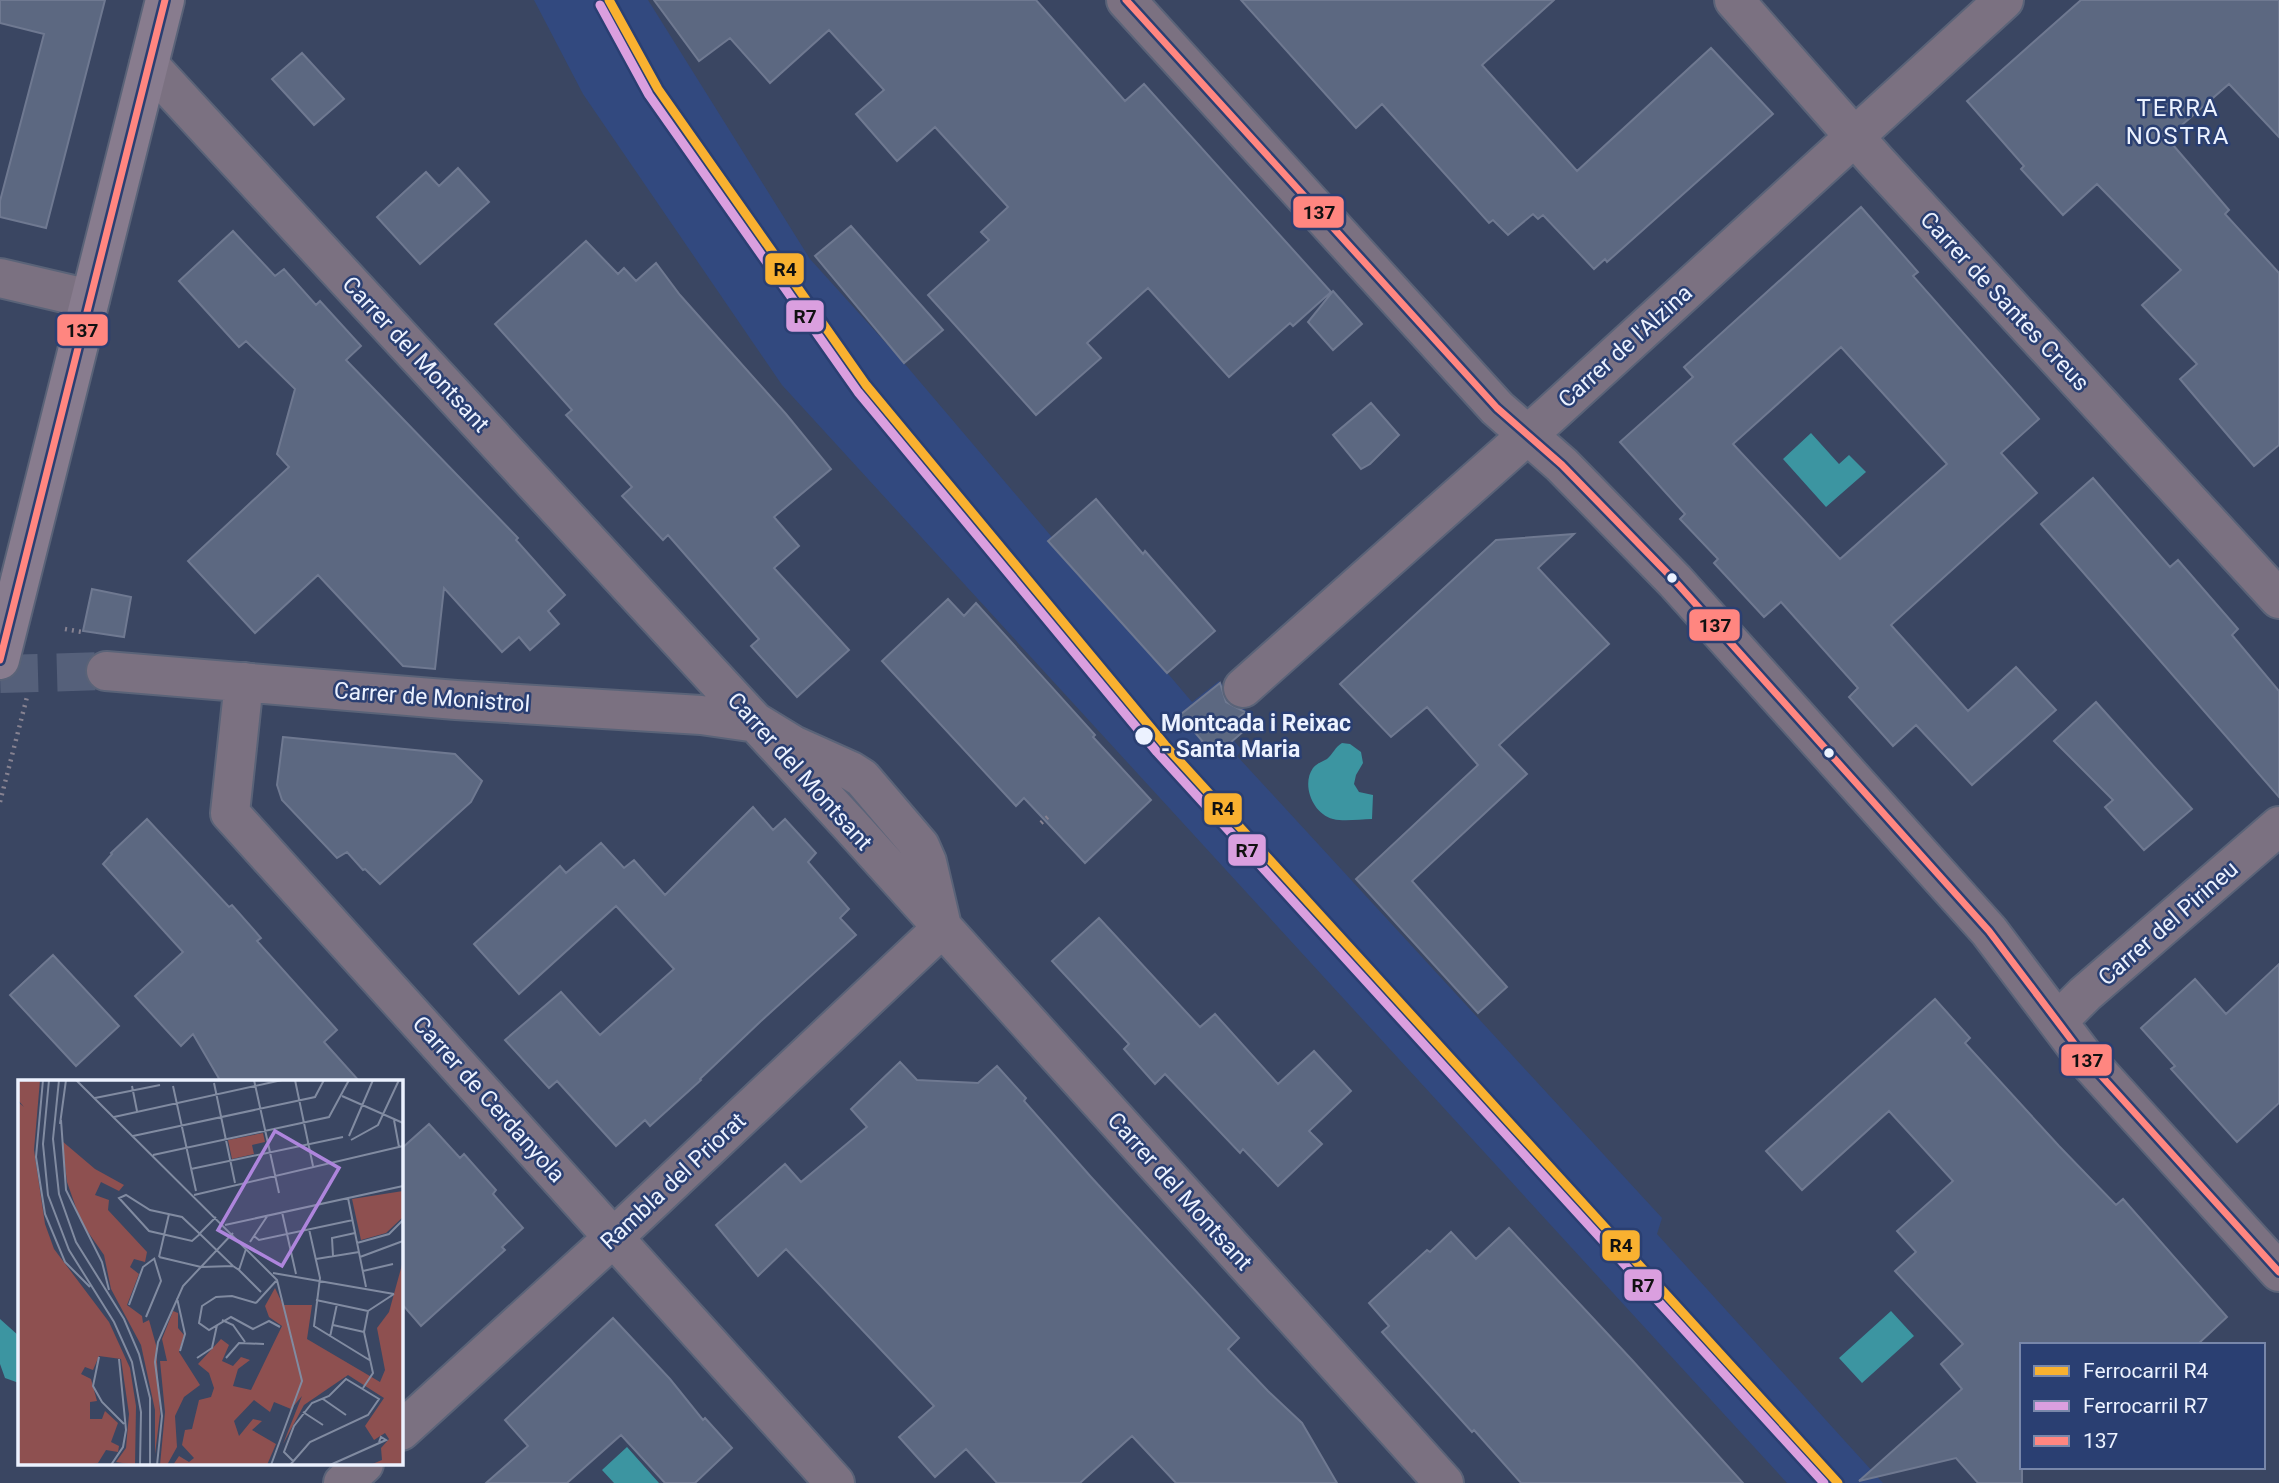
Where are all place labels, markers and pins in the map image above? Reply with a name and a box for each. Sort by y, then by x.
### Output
unlabelled marker [1665,571,1679,585]
place label: Montcada i Reixac - Santa Maria [1161,710,1351,763]
marker: Montcada i Reixac - Santa Maria [1133,725,1155,747]
unlabelled marker [1822,746,1836,760]

